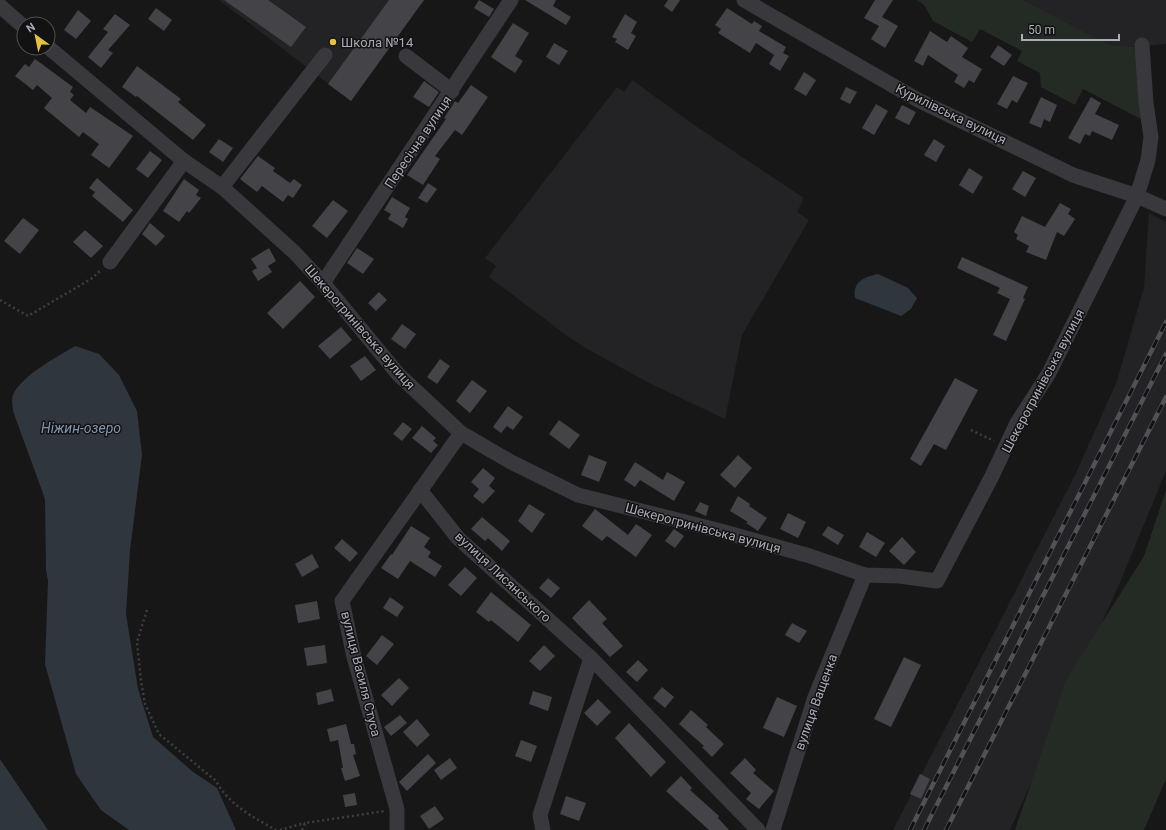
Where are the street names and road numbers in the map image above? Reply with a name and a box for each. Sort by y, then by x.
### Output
street label: Курилівська вулиця [893,81,1009,147]
street label: Пересічна вулиця [381,93,455,191]
street label: Шекерогринівська вулиця [302,262,418,392]
street label: Шекерогринівська вулиця [999,307,1087,455]
street label: Шекерогринівська вулиця [624,500,782,556]
street label: вулиця Лисянського [452,529,554,625]
street label: вулиця Василя Стуса [338,610,384,738]
street label: вулиця Ващенка [792,652,840,752]

